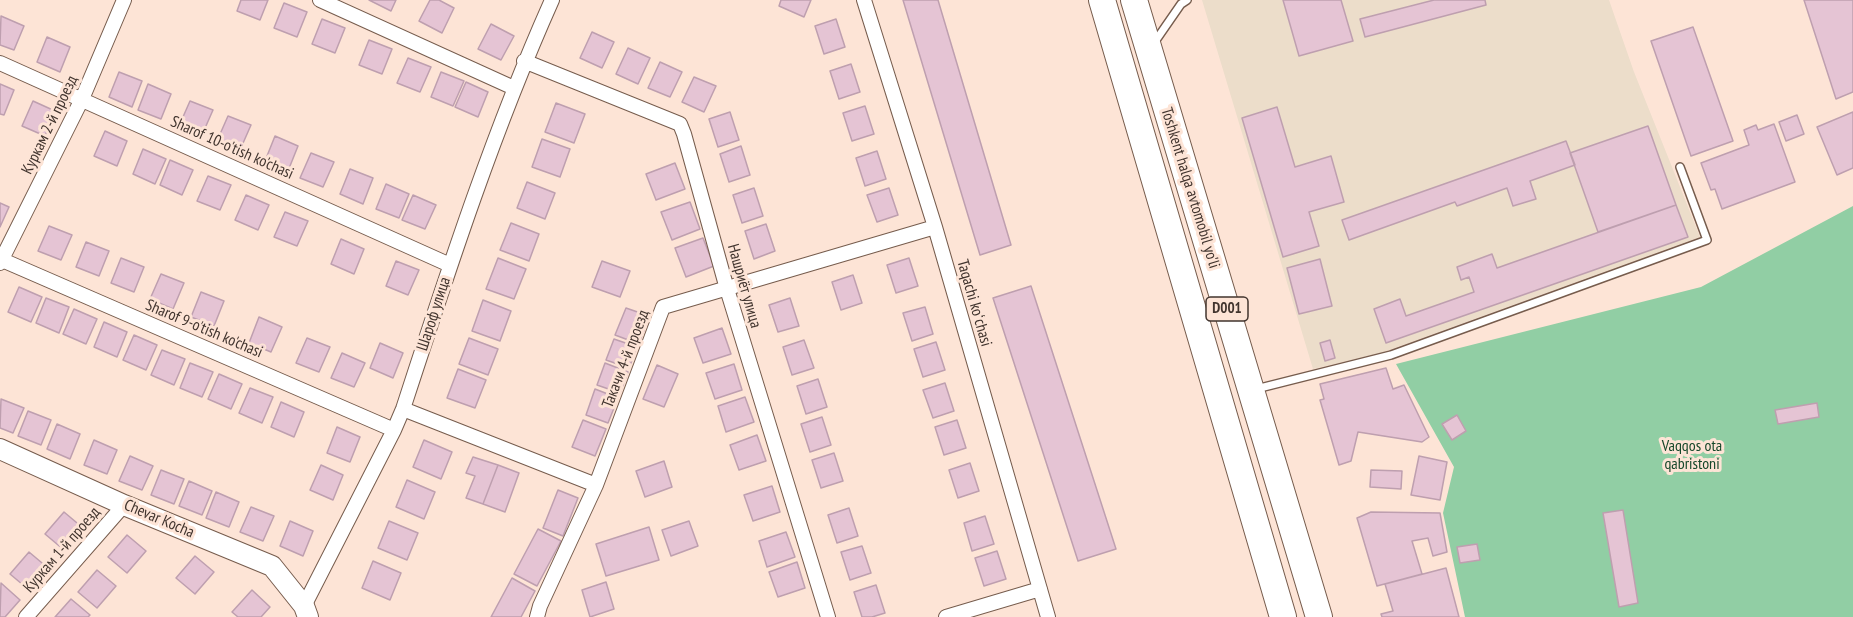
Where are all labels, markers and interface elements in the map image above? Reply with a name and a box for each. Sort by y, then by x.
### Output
street label: Куркам 2-й проезд [18,73,82,177]
street label: Toshkent halqa avtomobil yo'li [1156,105,1224,271]
street label: Sharof 10-o'tish ko'chasi [168,112,296,184]
street label: Нашриёт улица [723,242,765,330]
street label: Taqachi koʻchasi [952,257,996,349]
street label: Шароф улица [413,275,455,353]
street label: Sharof 9-o'tish ko'chasi [143,296,265,362]
road number: D001 [1206,297,1248,321]
street label: Такачи 4-й проезд [598,307,654,411]
park label: Vaqqos ota qabristoni [1662,436,1722,474]
street label: Chevar Kocha [121,496,197,542]
street label: Куркам 1-й проезд [20,503,104,597]

